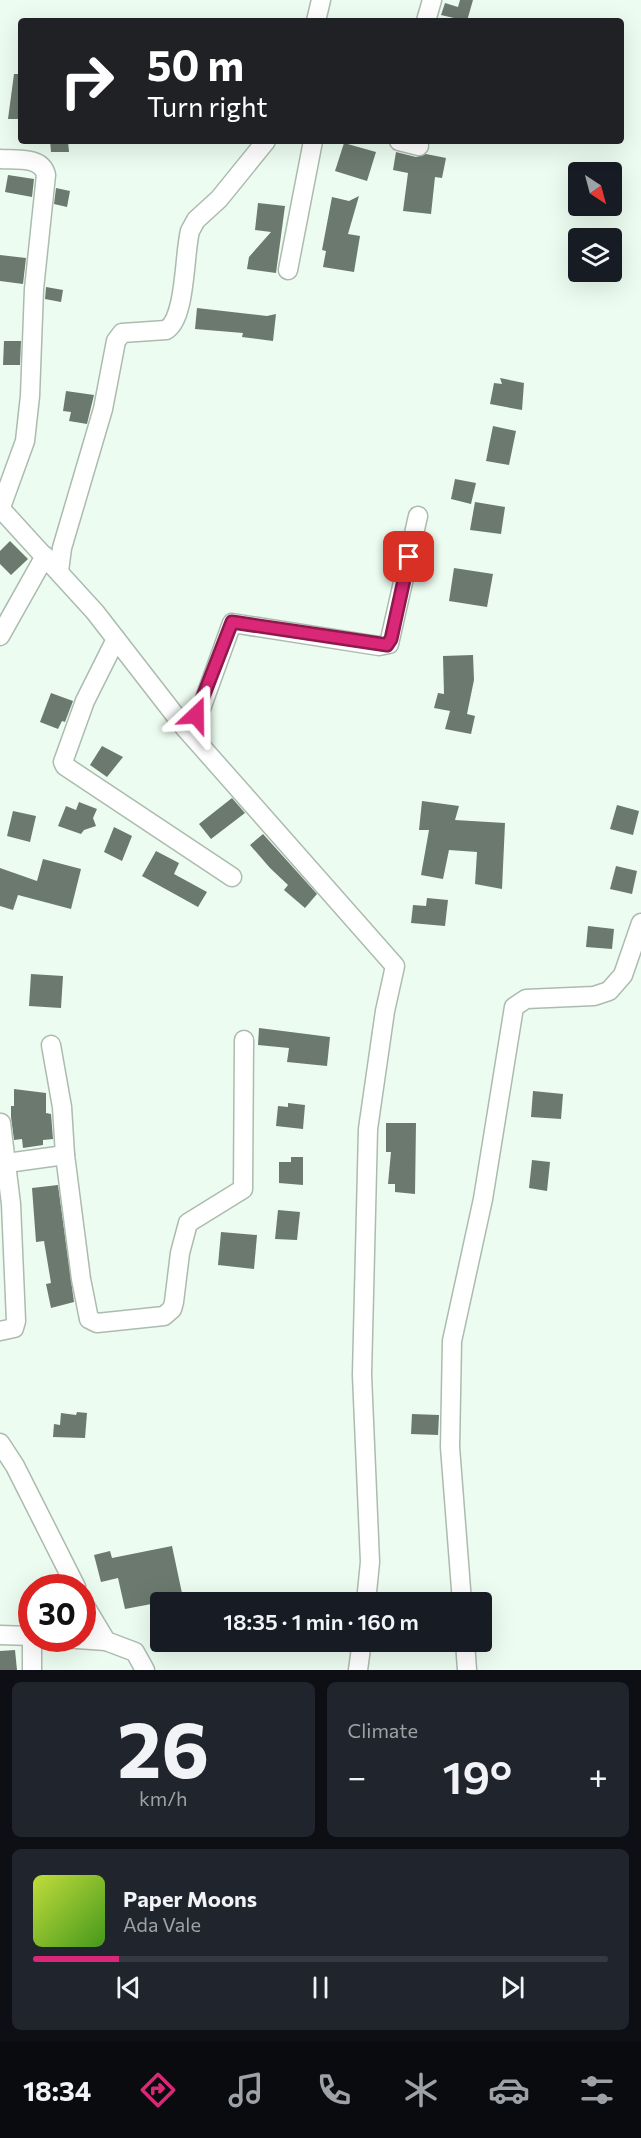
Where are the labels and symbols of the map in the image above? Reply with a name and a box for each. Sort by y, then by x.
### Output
north arrow [568,162,622,216]
pin [383,531,434,582]
position arrow [164,683,228,747]
speed limit sign: 30 [18,1574,96,1652]

